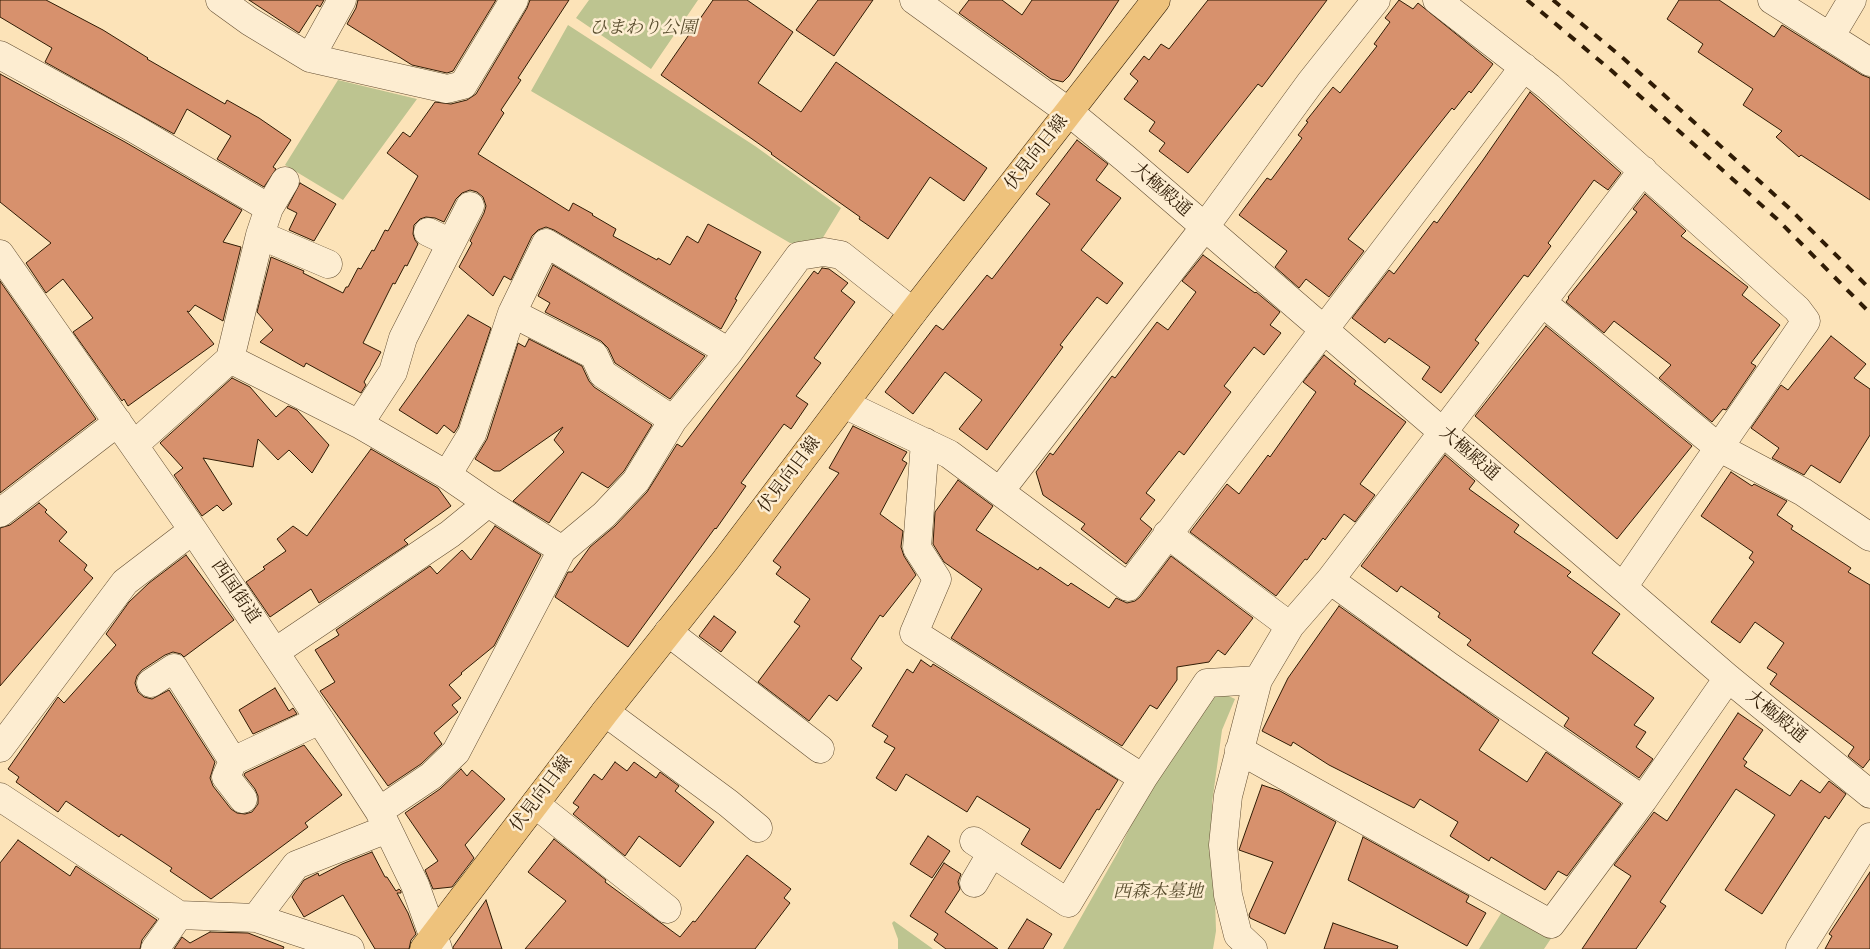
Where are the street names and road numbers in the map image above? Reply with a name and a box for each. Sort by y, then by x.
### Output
street label: 伏見向日線 [1001,111,1073,195]
street label: 大極殿通 [1127,158,1195,222]
street label: 大極殿通 [1435,422,1503,486]
street label: 伏見向日線 [754,433,826,517]
street label: 西国街道 [206,556,264,628]
street label: 大極殿通 [1741,686,1811,748]
street label: 伏見向日線 [506,752,578,836]

